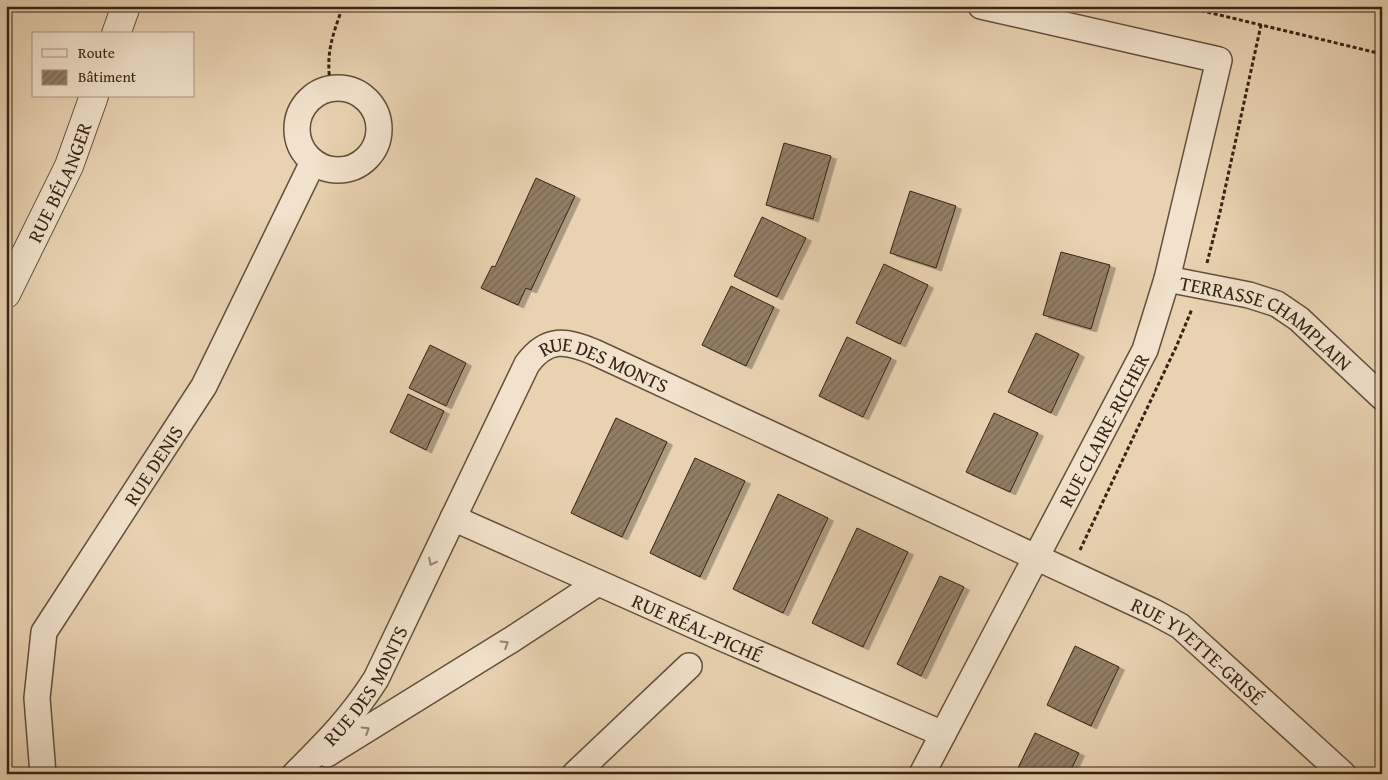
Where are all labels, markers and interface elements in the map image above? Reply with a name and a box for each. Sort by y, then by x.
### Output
legend [32,32,195,98]
text: Route [78,42,115,63]
text: Bâtiment [78,66,137,87]
street label: RUE BÉLANGER [19,117,98,247]
street label: TERRASSE CHAMPLAIN [1177,267,1359,377]
street label: RUE DES MONTS [532,328,674,399]
street label: RUE CLAIRE-RICHER [1051,347,1156,512]
street label: RUE DENIS [116,419,190,511]
one-way arrow [428,557,438,566]
street label: RUE RÉAL-PICHÉ [628,585,768,669]
street label: RUE YVETTE-GRISÉ [1127,589,1272,711]
street label: RUE DES MONTS [316,620,414,752]
one-way arrow [499,640,508,650]
one-way arrow [361,726,370,736]

